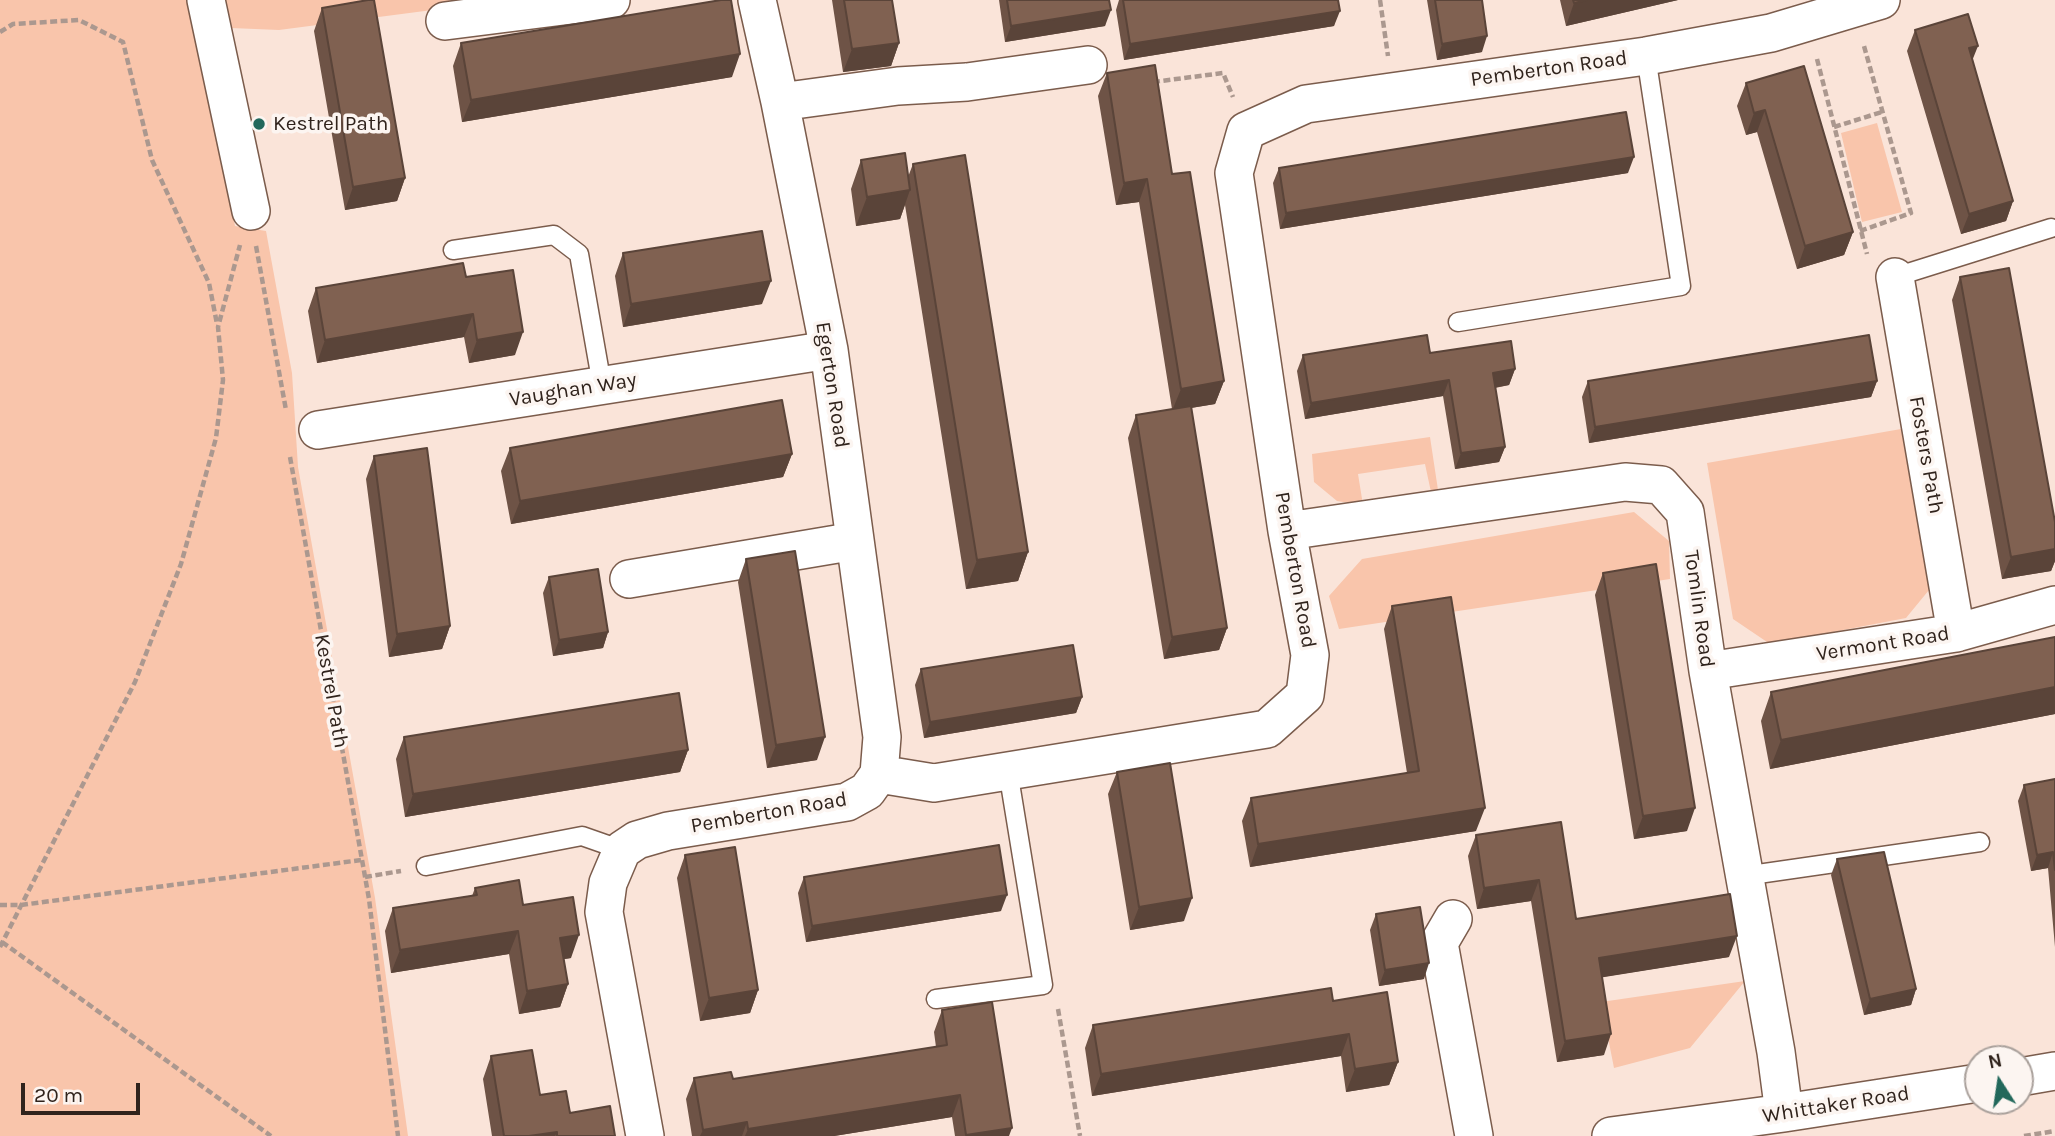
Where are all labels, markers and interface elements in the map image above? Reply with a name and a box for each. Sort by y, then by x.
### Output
street label: Pemberton Road [1469,46,1629,92]
place label: Kestrel Path [273,111,388,137]
marker: Kestrel Path [251,116,267,132]
street label: Egerton Road [810,320,854,450]
street label: Vaughan Way [508,367,638,413]
street label: Fosters Path [1903,394,1949,516]
street label: Pemberton Road [1269,490,1321,650]
street label: Tomlin Road [1678,549,1720,669]
street label: Vermont Road [1815,621,1951,667]
street label: Kestrel Path [309,632,353,750]
street label: Pemberton Road [689,787,849,839]
north arrow [1964,1045,2034,1115]
text: N [1986,1049,2004,1074]
scale bar [24,1070,144,1114]
street label: Whittaker Road [1761,1081,1911,1129]
text: 20 m [34,1083,83,1107]

